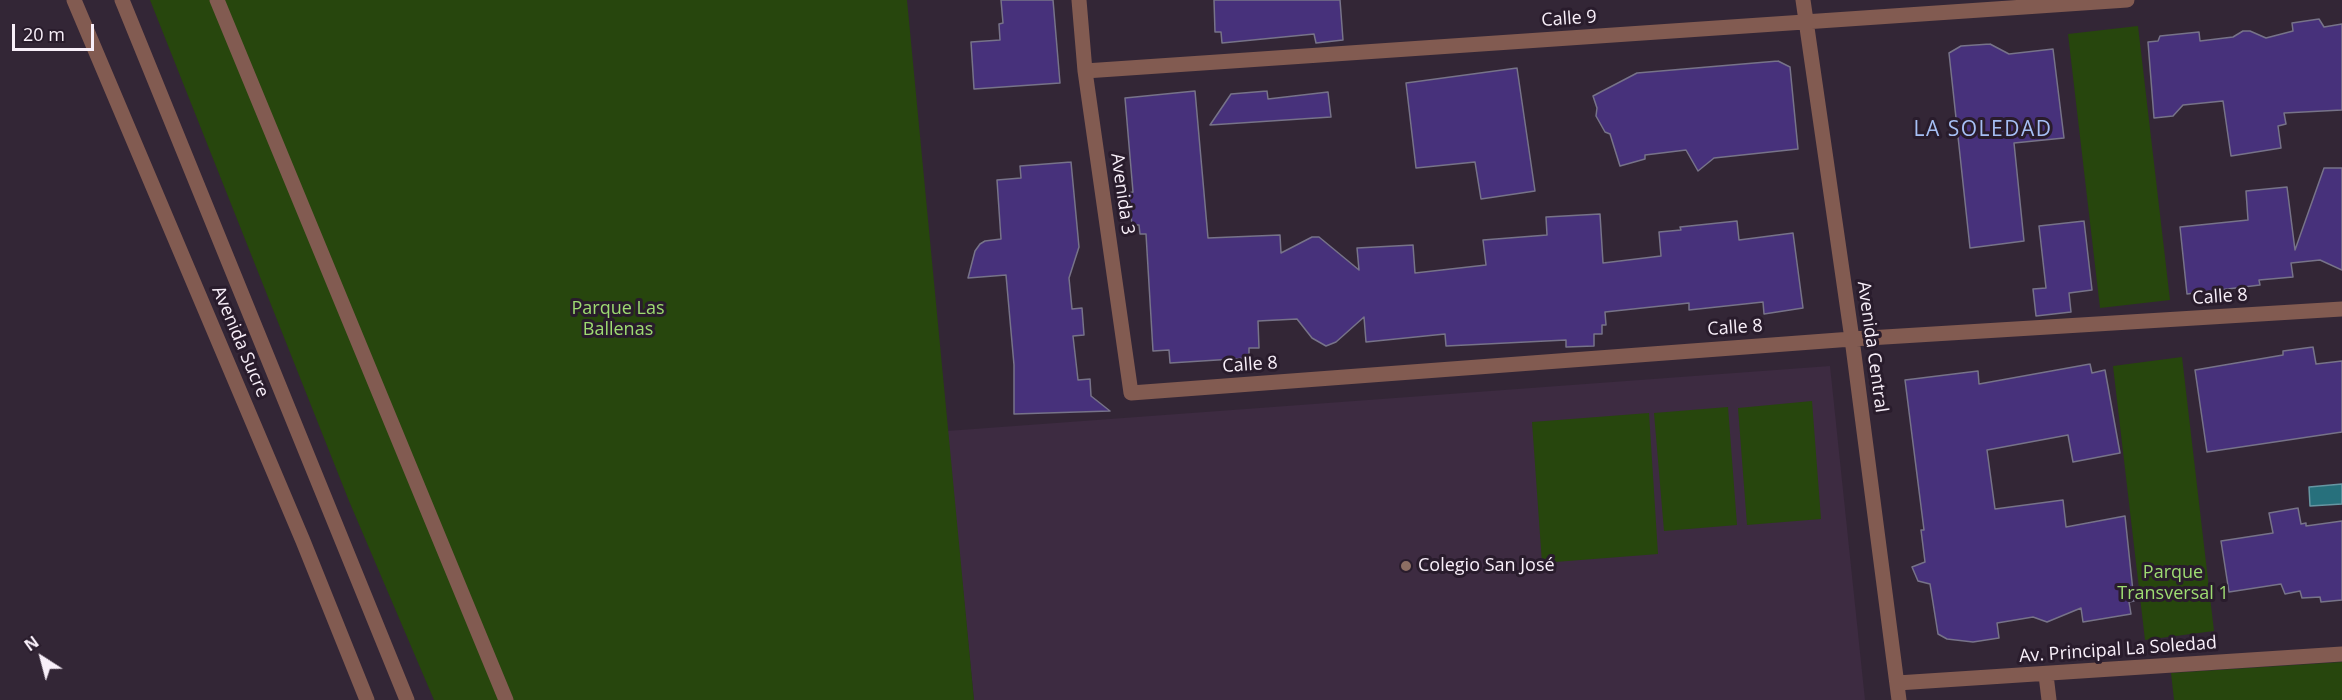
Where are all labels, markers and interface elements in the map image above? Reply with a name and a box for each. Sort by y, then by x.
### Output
street label: Calle 9 [1541,6,1597,32]
scale bar [15,12,98,50]
text: 20 m [23,22,65,46]
district label: LA SOLEDAD [1914,117,2052,143]
street label: Avenida 3 [1106,152,1138,236]
street label: Avenida Central [1852,280,1892,414]
street label: Avenida Sucre [207,283,273,401]
street label: Calle 8 [2192,284,2248,310]
park label: Parque Las Ballenas [572,298,664,340]
street label: Calle 8 [1707,315,1763,341]
street label: Calle 8 [1222,352,1278,378]
place label: Colegio San José [1418,555,1555,577]
marker: Colegio San José [1399,559,1413,573]
park label: Parque Transversal 1 [2117,562,2229,604]
north arrow [12,628,72,688]
text: N [20,631,43,656]
street label: Av. Principal La Soledad [2018,632,2218,668]

